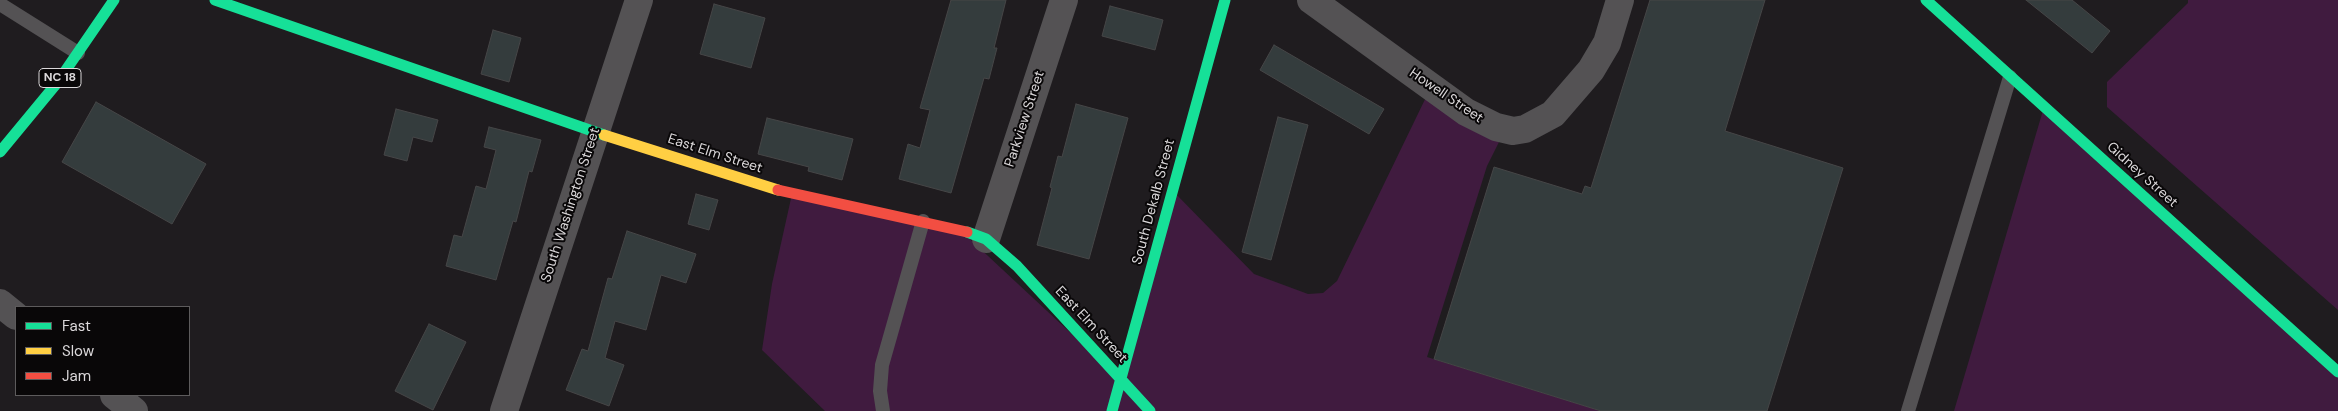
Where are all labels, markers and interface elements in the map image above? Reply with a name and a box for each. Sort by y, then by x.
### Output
street label: Howell Street [1406,65,1486,127]
road number: NC 18 [39,68,81,88]
street label: Parkview Street [1002,69,1048,169]
street label: South Washington Street [538,126,604,284]
street label: East Elm Street [666,131,764,177]
street label: South Dekalb Street [1129,137,1179,267]
street label: Gidney Street [2103,139,2181,211]
street label: East Elm Street [1051,283,1131,367]
legend [15,306,190,396]
text: Fast [62,316,91,336]
text: Slow [62,341,94,361]
text: Jam [62,366,91,386]

